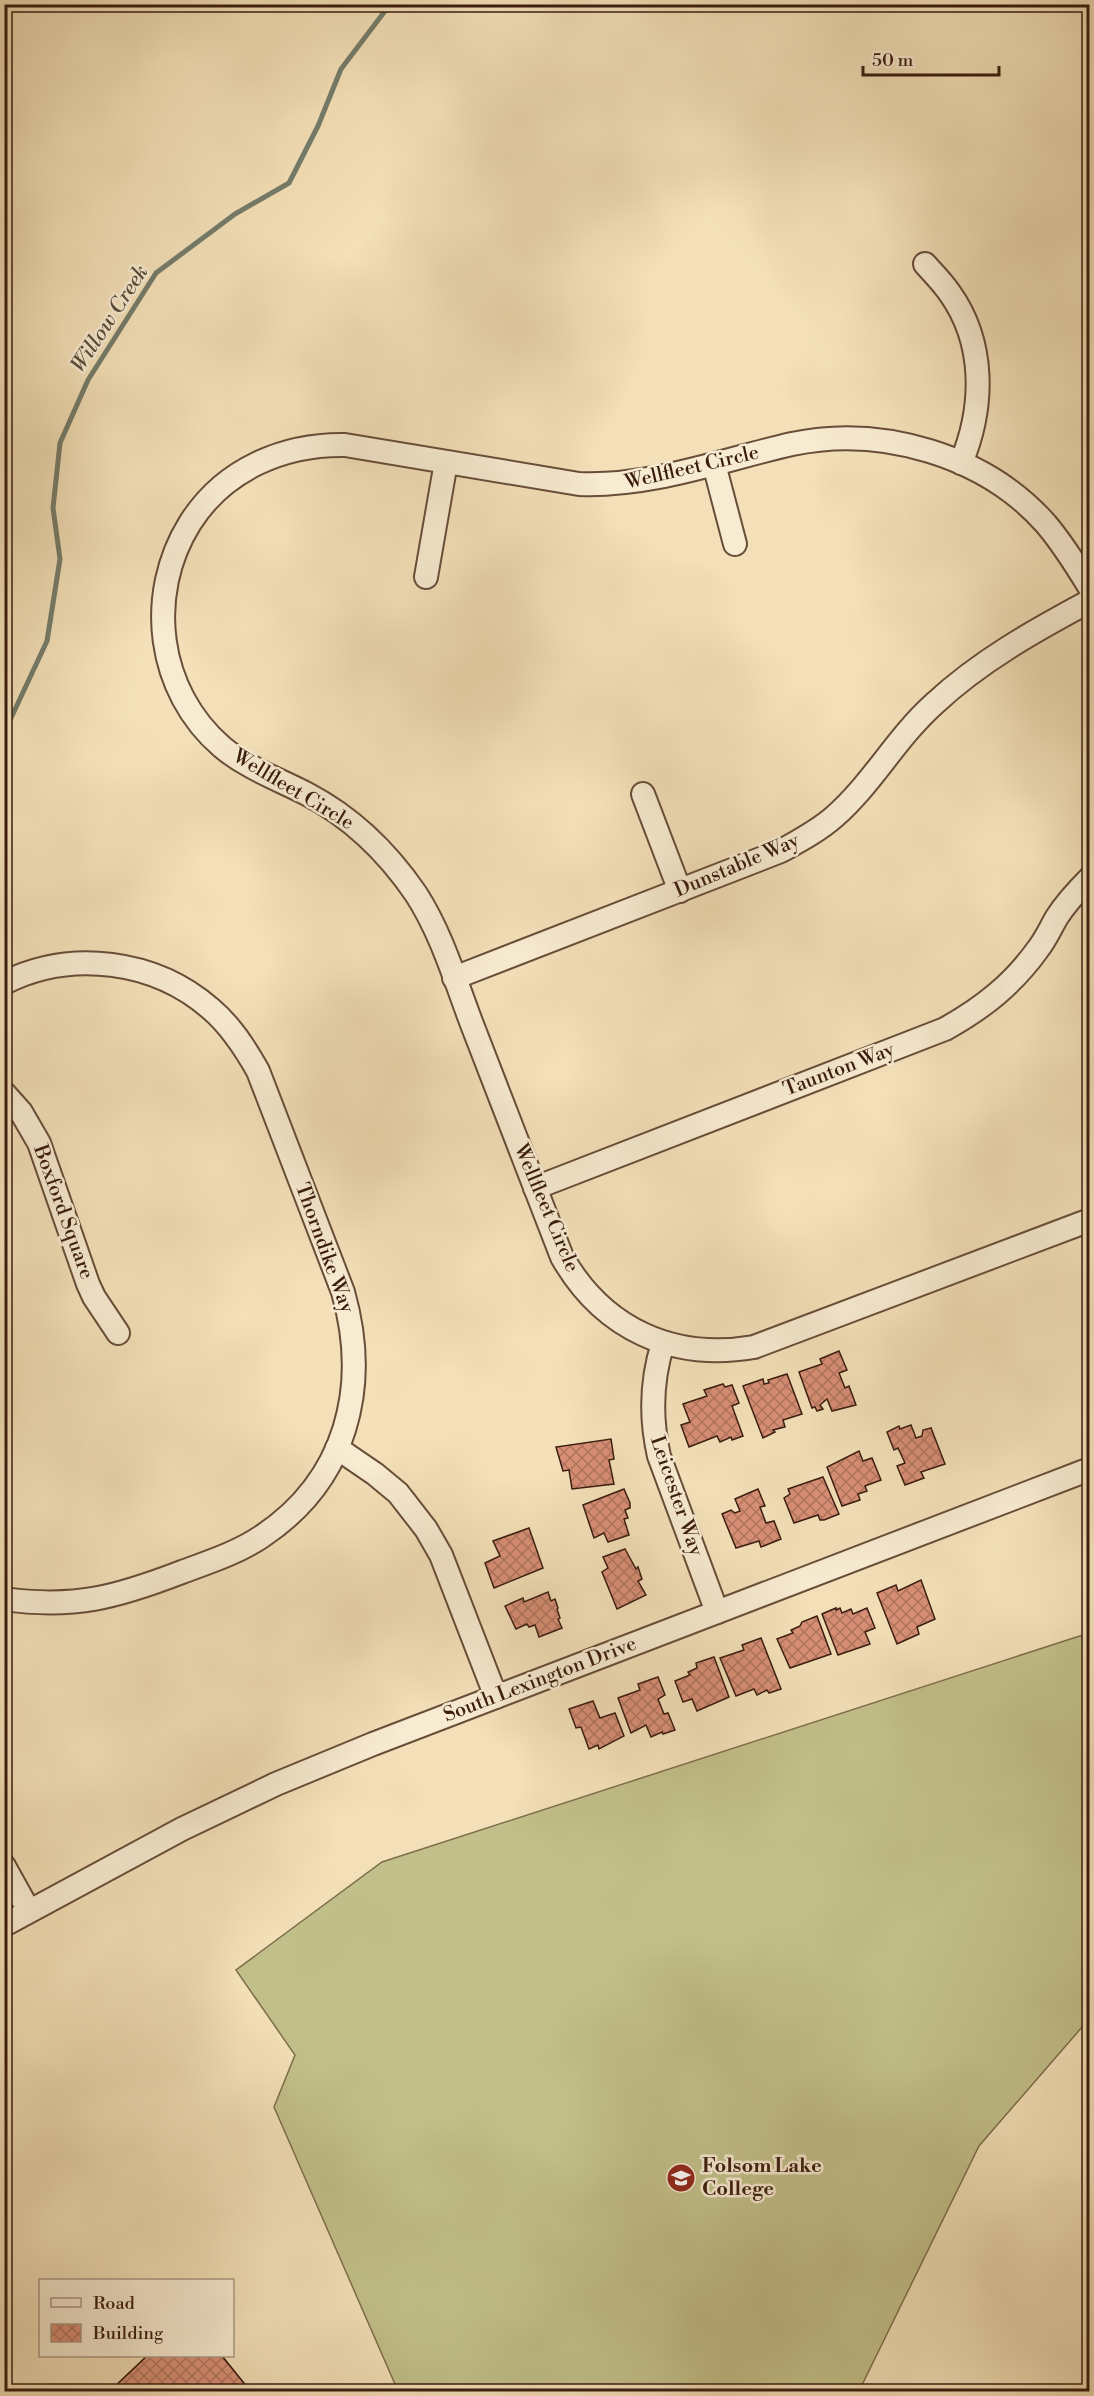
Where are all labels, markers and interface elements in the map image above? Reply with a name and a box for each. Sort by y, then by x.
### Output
scale bar [863,39,1000,77]
text: 50 m [872,49,914,72]
water label: Willow Creek [66,260,154,378]
street label: Wellfleet Circle [622,440,762,496]
street label: Wellfleet Circle [227,744,358,836]
street label: Dunstable Way [671,828,804,904]
street label: Taunton Way [780,1037,898,1103]
street label: Wellfleet Circle [507,1139,584,1276]
street label: Boxford Square [27,1141,99,1283]
street label: Thorndike Way [289,1179,359,1317]
street label: Leicester Way [644,1433,708,1560]
street label: South Lexington Drive [440,1632,640,1728]
place label: Folsom Lake College [702,2154,822,2202]
school or university icon: Folsom Lake College [665,2162,697,2194]
legend [39,2279,234,2357]
text: Road [93,2292,136,2315]
text: Building [92,2322,164,2345]

